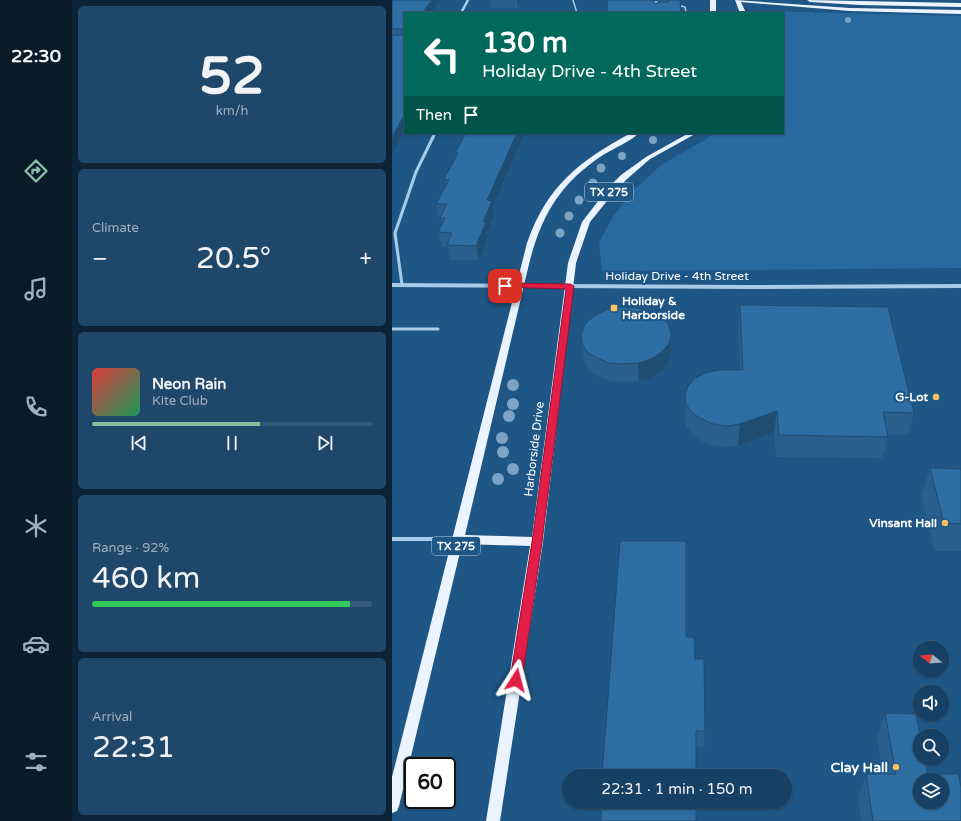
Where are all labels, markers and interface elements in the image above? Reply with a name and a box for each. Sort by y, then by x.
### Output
text: 130 m [482,26,568,60]
icon: left [416,28,468,80]
text: 22:30 [11,45,61,67]
text: 52 [199,45,265,108]
text: Holiday Drive - 4th Street [482,60,697,82]
text: km/h [216,103,248,119]
icon: arrive [460,104,482,126]
text: Then [416,106,452,124]
icon: directions [22,157,50,185]
road number: TX 275 [585,183,633,201]
text: Climate [92,220,139,236]
text: 20.5° [196,240,271,277]
text: − [92,246,108,272]
text: + [360,246,372,272]
pin [488,269,522,303]
street label: Holiday Drive - 4th Street [605,269,749,283]
icon: music [22,275,50,303]
icon: arrive [494,275,516,297]
place label: Holiday & Harborside [622,294,685,322]
marker: Holiday & Harborside [609,303,619,313]
text: Neon Rain [152,375,226,393]
place label: G-Lot [895,390,928,404]
marker: G-Lot [931,392,941,402]
icon: phone [22,393,50,421]
text: Kite Club [152,393,208,409]
street label: Harborside Drive [521,400,547,497]
icon: previous [128,432,150,454]
icon: pause [221,432,243,454]
icon: next [314,432,336,454]
icon: climate [22,512,50,540]
place label: Vinsant Hall [869,516,937,530]
marker: Vinsant Hall [940,518,950,528]
road number: TX 275 [432,537,480,555]
text: Range · 92% [92,540,169,556]
text: 460 km [92,560,200,597]
icon: car [22,630,50,658]
north arrow [913,641,949,677]
map controls [913,641,949,809]
position arrow [495,659,537,701]
button: sound [913,685,949,721]
text: Arrival [92,709,132,725]
text: 22:31 [92,729,175,766]
button: search [913,729,949,765]
icon: filters [22,748,50,776]
speed limit sign: 60 [404,757,456,809]
place label: Clay Hall [830,759,888,776]
marker: Clay Hall [891,762,901,772]
button: layers [913,773,949,809]
text: 22:31 · 1 min · 150 m [602,780,752,798]

